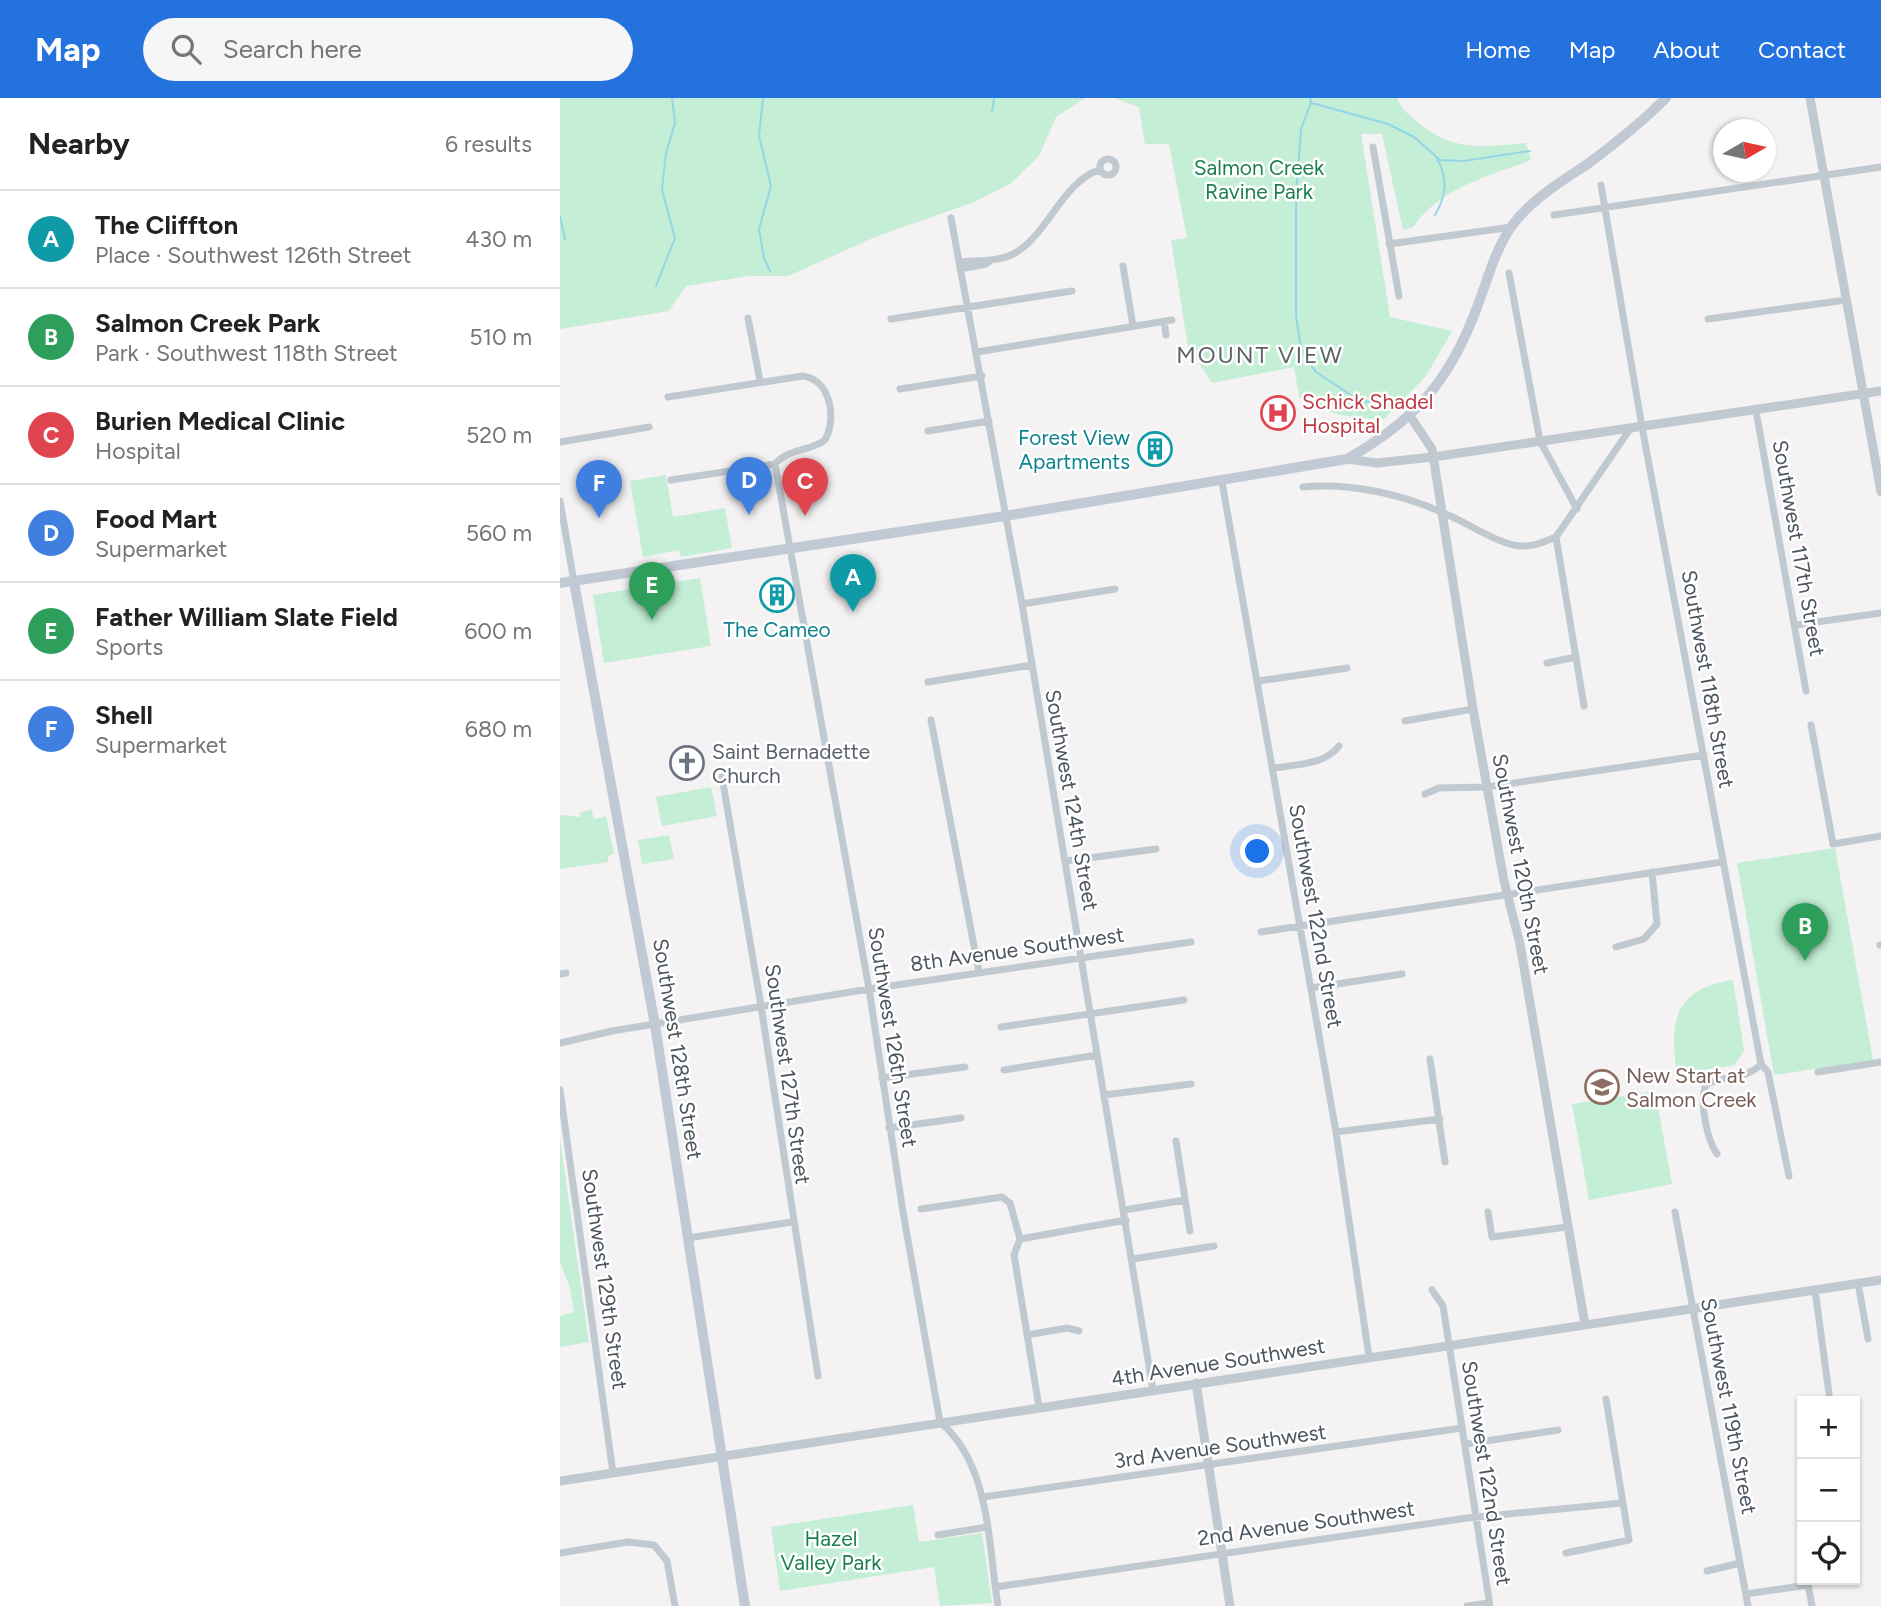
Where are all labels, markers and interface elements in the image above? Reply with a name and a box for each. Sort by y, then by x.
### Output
search box [143,18,633,81]
text: Map [35,30,101,69]
icon: search [167,30,205,68]
text: Search here [223,33,362,65]
text: Home [1465,35,1531,64]
text: Map [1569,35,1615,64]
text: About [1653,35,1720,64]
text: Contact [1758,35,1846,64]
north arrow [1713,119,1776,182]
text: Nearby [28,125,130,162]
text: 6 results [445,130,532,158]
park label: Salmon Creek Ravine Park [1194,155,1325,204]
text: The Cliffton [95,209,238,241]
text: A [43,225,59,253]
text: 430 m [465,225,532,253]
text: Place · Southwest 126th Street [95,241,411,269]
text: Salmon Creek Park [95,307,321,339]
text: B [44,323,58,351]
text: 510 m [469,323,532,351]
text: Park · Southwest 118th Street [95,339,398,367]
district label: MOUNT VIEW [1176,341,1344,369]
place label: Schick Shadel Hospital [1302,389,1433,438]
hospital icon: Schick Shadel Hospital [1259,394,1297,432]
text: Burien Medical Clinic [95,405,345,437]
text: C [43,421,59,449]
text: 520 m [466,421,532,449]
place label: Forest View Apartments [1018,425,1131,474]
building icon: Forest View Apartments [1136,430,1174,468]
text: Hospital [95,437,181,465]
street label: Southwest 117th Street [1768,438,1830,658]
pin: D [726,457,772,515]
pin: C [782,458,828,516]
pin: F [576,460,622,518]
text: Food Mart [95,503,218,535]
text: D [43,519,59,547]
text: 560 m [466,519,532,547]
text: Supermarket [95,535,227,563]
pin: A [830,554,876,612]
pin: E [629,562,675,620]
street label: Southwest 118th Street [1677,568,1739,790]
building icon: The Cameo [758,576,796,614]
text: Father William Slate Field [95,601,398,633]
text: E [44,617,58,645]
text: 600 m [464,617,532,645]
place label: The Cameo [723,617,831,642]
text: Sports [95,633,163,661]
street label: Southwest 124th Street [1040,688,1104,913]
text: Shell [95,699,153,731]
text: F [45,715,57,743]
text: 680 m [465,715,532,743]
text: Supermarket [95,731,227,759]
place label: Saint Bernadette Church [712,739,870,788]
church icon: Saint Bernadette Church [668,744,706,782]
street label: Southwest 120th Street [1487,751,1555,977]
street label: Southwest 122nd Street [1284,802,1348,1030]
your location [1240,834,1274,868]
pin: B [1782,903,1828,961]
street label: 8th Avenue Southwest [908,922,1126,976]
street label: Southwest 126th Street [863,925,923,1149]
street label: Southwest 128th Street [648,937,708,1162]
street label: Southwest 127th Street [760,962,816,1186]
place label: New Start at Salmon Creek [1626,1063,1757,1112]
school or university icon: New Start at Salmon Creek [1583,1068,1621,1106]
street label: Southwest 129th Street [577,1167,633,1391]
street label: Southwest 119th Street [1696,1296,1762,1516]
street label: 4th Avenue Southwest [1109,1333,1327,1391]
street label: Southwest 122nd Street [1457,1359,1517,1587]
map controls [1797,1396,1860,1585]
button: + [1797,1396,1860,1459]
street label: 3rd Avenue Southwest [1112,1419,1328,1473]
button: − [1797,1459,1860,1522]
street label: 2nd Avenue Southwest [1196,1495,1416,1551]
button: locate [1797,1522,1860,1585]
park label: Hazel Valley Park [780,1526,882,1575]

